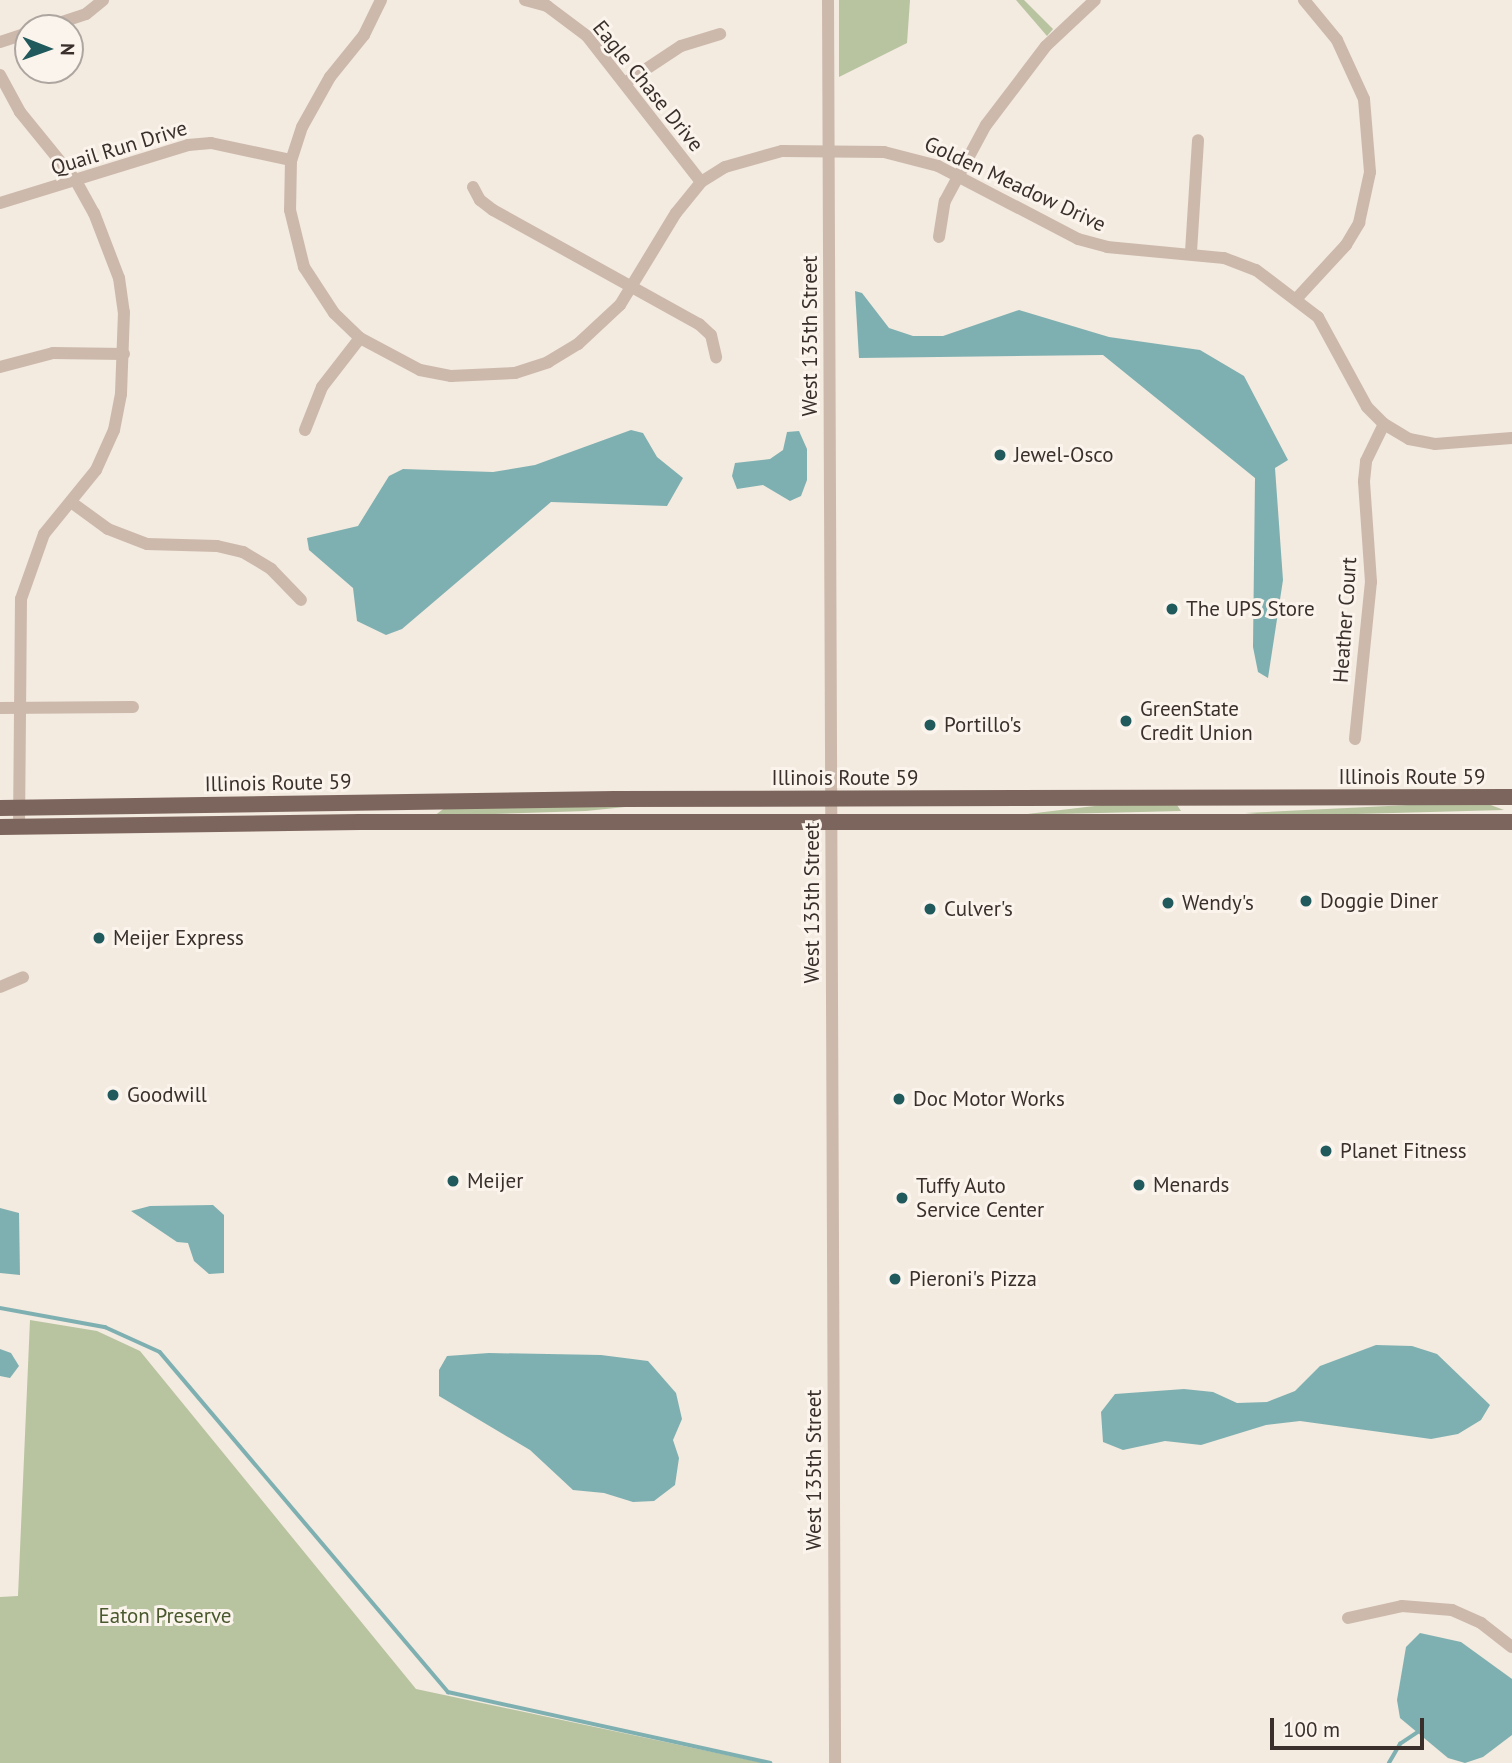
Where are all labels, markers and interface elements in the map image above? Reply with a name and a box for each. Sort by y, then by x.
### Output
north arrow [14,14,84,84]
street label: Eagle Chase Drive [587,15,709,157]
text: N [56,43,80,56]
street label: Quail Run Drive [48,115,190,181]
street label: Golden Meadow Drive [920,131,1110,237]
street label: West 135th Street [797,256,823,416]
place label: Jewel-Osco [1014,442,1114,468]
marker: Jewel-Osco [992,447,1008,463]
street label: Heather Court [1328,556,1362,684]
place label: The UPS Store [1186,596,1315,622]
marker: The UPS Store [1164,601,1180,617]
place label: GreenState Credit Union [1140,696,1253,746]
place label: Portillo's [944,712,1021,738]
marker: GreenState Credit Union [1118,713,1134,729]
marker: Portillo's [922,717,938,733]
street label: Illinois Route 59 [1339,764,1485,790]
street label: Illinois Route 59 [772,765,918,791]
street label: Illinois Route 59 [204,769,352,797]
street label: West 135th Street [799,823,825,983]
place label: Doggie Diner [1320,888,1438,914]
place label: Wendy's [1182,890,1254,916]
marker: Doggie Diner [1298,893,1314,909]
marker: Wendy's [1160,895,1176,911]
place label: Culver's [944,896,1013,922]
marker: Culver's [922,901,938,917]
place label: Meijer Express [113,925,244,951]
marker: Meijer Express [91,930,107,946]
place label: Goodwill [127,1082,207,1108]
place label: Doc Motor Works [913,1086,1066,1112]
marker: Goodwill [105,1087,121,1103]
marker: Doc Motor Works [891,1091,907,1107]
place label: Planet Fitness [1340,1138,1467,1164]
marker: Planet Fitness [1318,1143,1334,1159]
place label: Meijer [467,1168,523,1194]
place label: Menards [1153,1172,1229,1198]
marker: Meijer [445,1173,461,1189]
place label: Tuffy Auto Service Center [916,1173,1044,1223]
marker: Menards [1131,1177,1147,1193]
marker: Tuffy Auto Service Center [894,1190,910,1206]
place label: Pieroni's Pizza [909,1266,1037,1292]
marker: Pieroni's Pizza [887,1271,903,1287]
street label: West 135th Street [801,1390,827,1550]
park label: Eaton Preserve [99,1603,231,1629]
scale bar [1274,1704,1428,1748]
text: 100 m [1283,1716,1340,1743]

